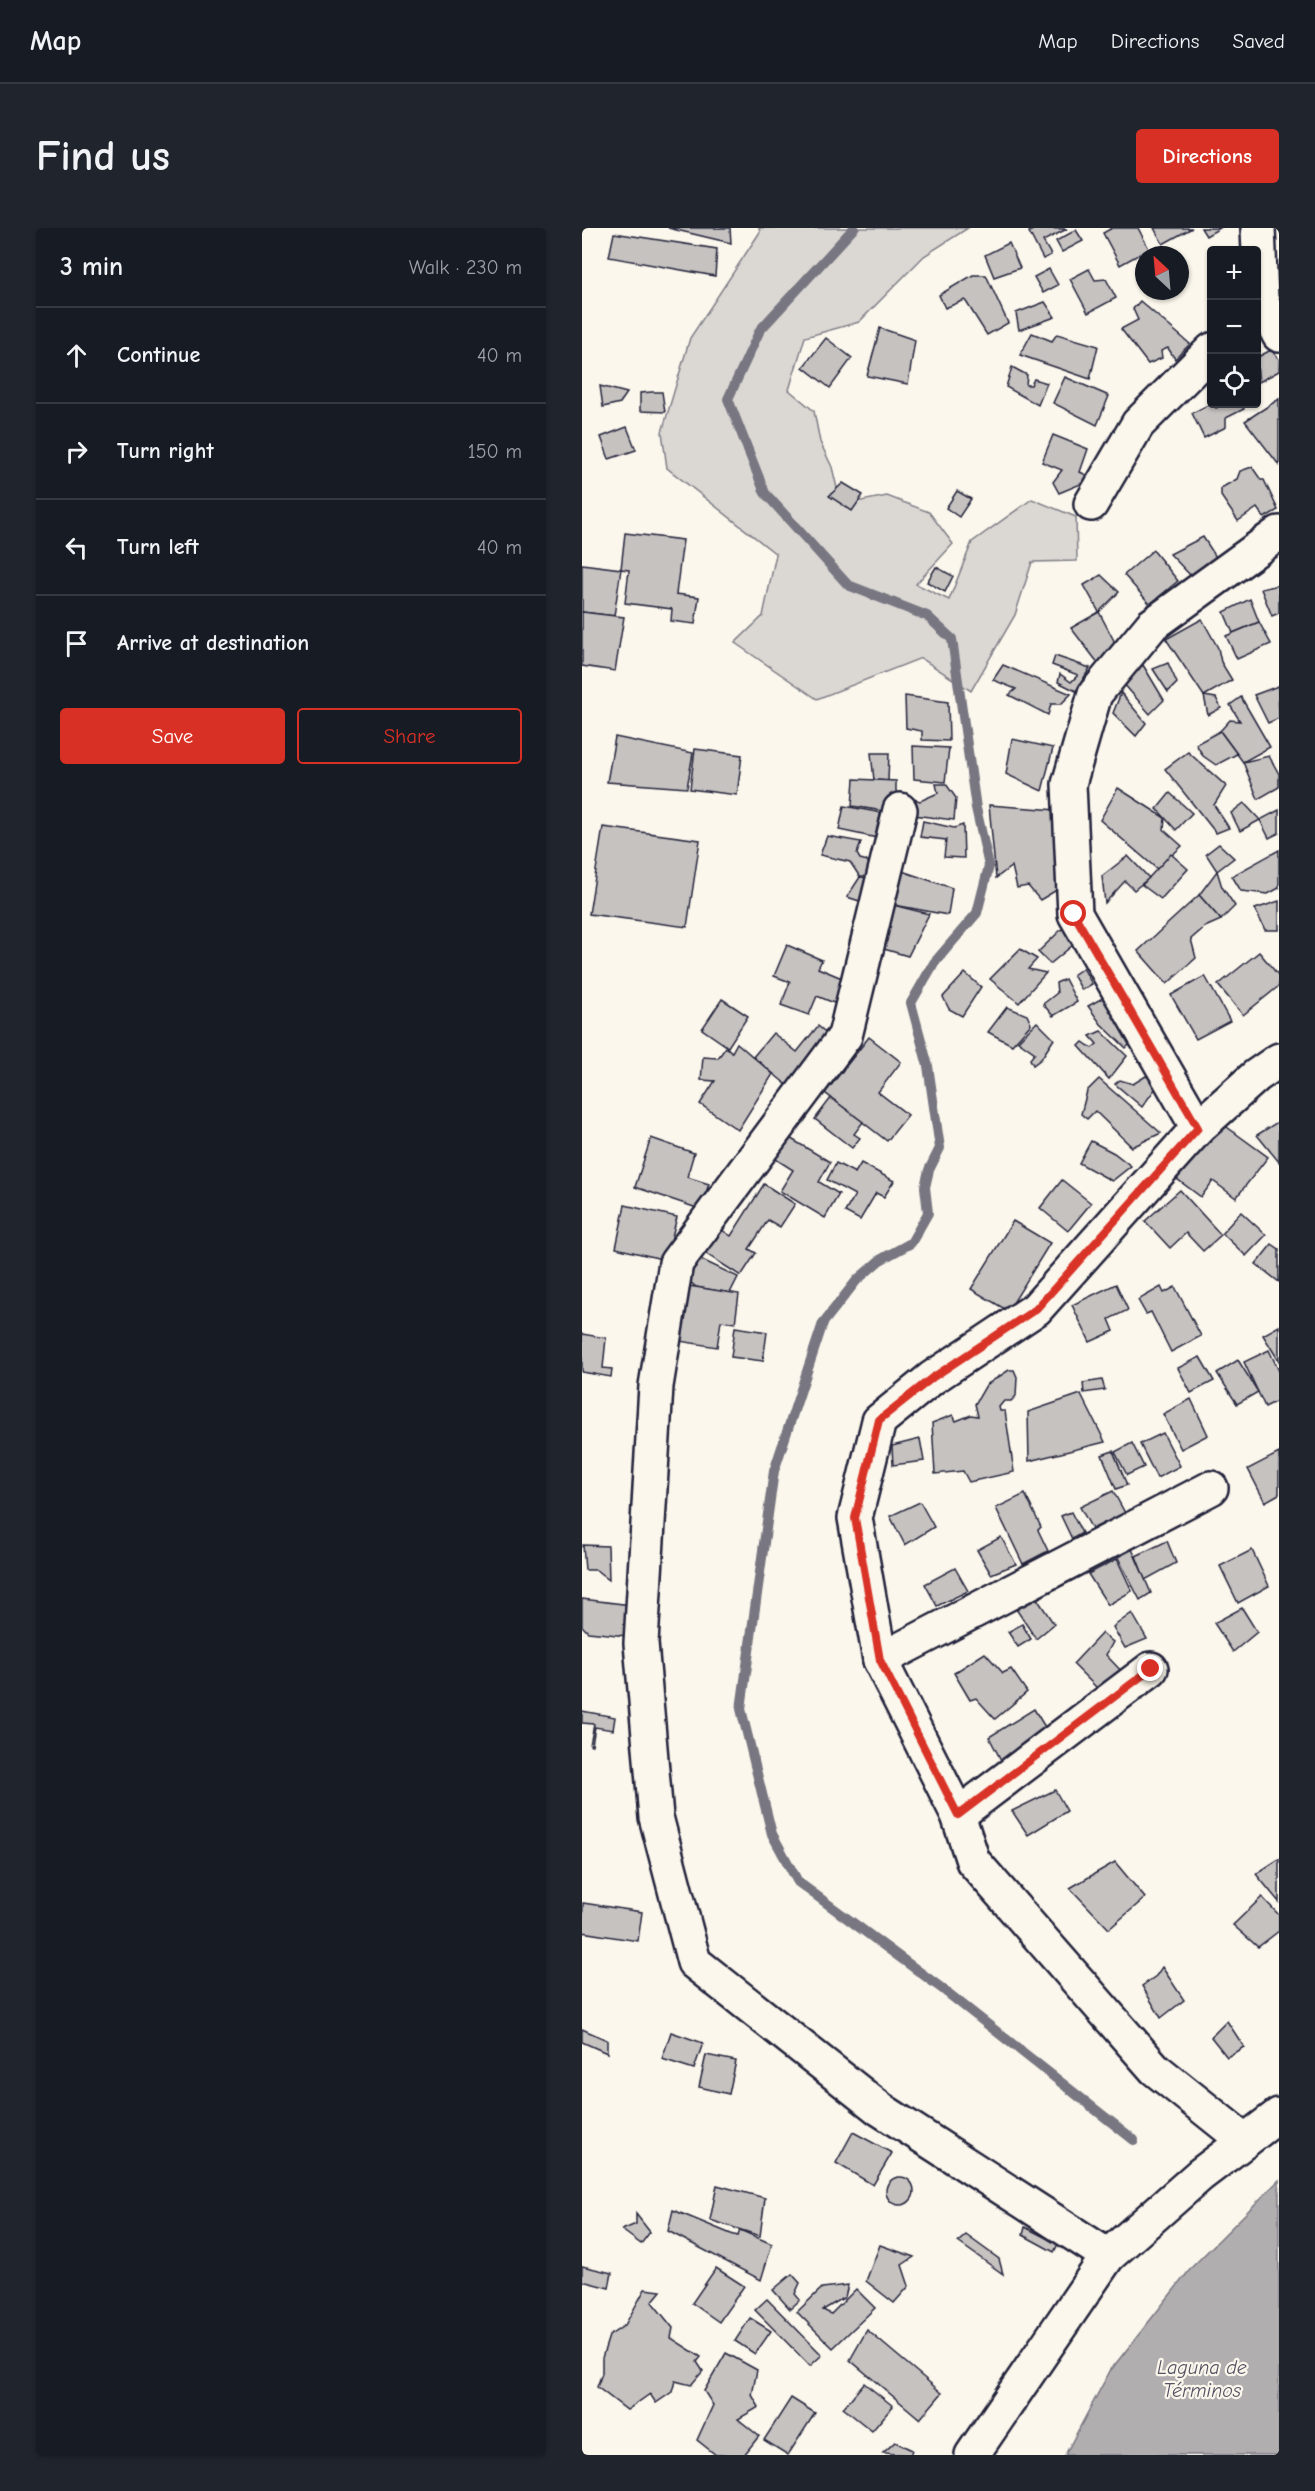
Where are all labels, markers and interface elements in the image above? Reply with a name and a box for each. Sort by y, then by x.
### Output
text: Map [30,25,81,57]
text: Map [1038,29,1078,53]
text: Directions [1111,29,1200,53]
text: Saved [1233,29,1285,53]
button: Directions [1136,129,1279,183]
text: Find us [36,132,170,181]
north arrow [1135,246,1189,300]
map controls [1207,246,1261,408]
button: + [1207,246,1261,300]
text: 3 min [60,252,123,282]
text: Walk · 230 m [409,256,522,279]
button: − [1207,300,1261,354]
icon: ahead [60,339,93,372]
text: Continue [117,342,200,368]
text: 40 m [477,344,522,367]
button: locate [1207,354,1261,408]
icon: right [60,435,93,468]
text: Turn right [117,438,214,464]
text: 150 m [468,440,522,463]
icon: left [60,531,93,564]
text: Turn left [117,534,199,560]
text: 40 m [477,536,522,559]
icon: arrive [60,627,93,660]
text: Arrive at destination [117,630,309,656]
button: Save [60,708,285,764]
button: Share [297,708,522,764]
route start [1060,900,1086,926]
route end [1137,1655,1163,1681]
water label: Laguna de Términos [1157,2356,1247,2402]

